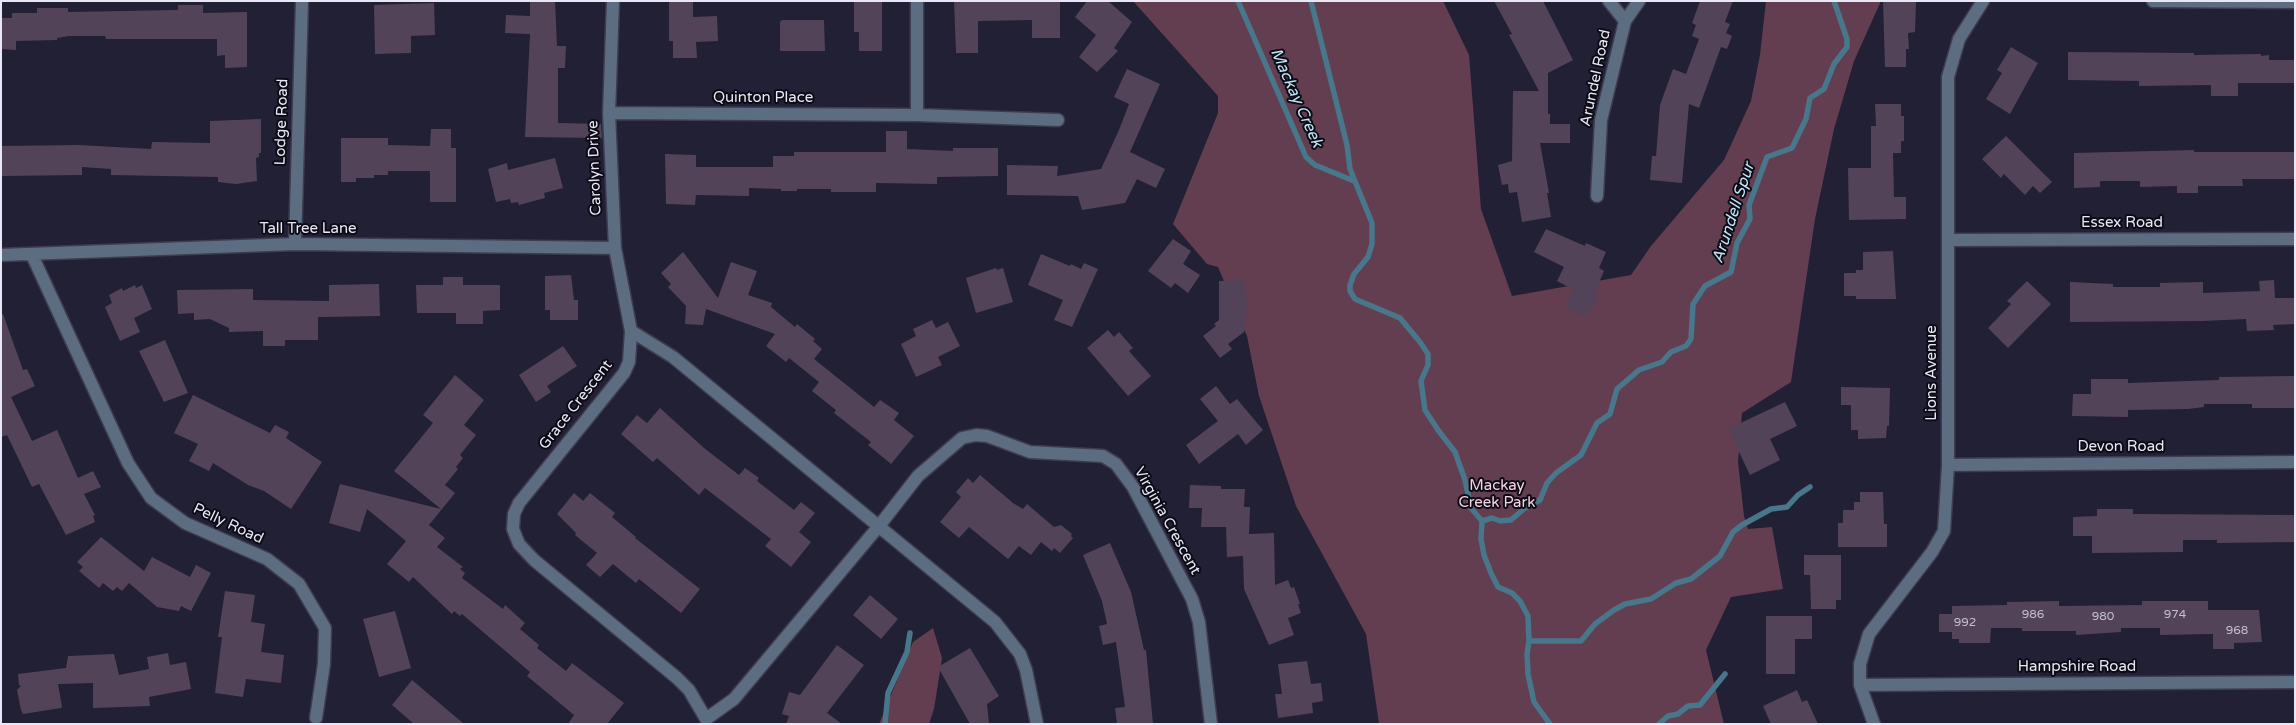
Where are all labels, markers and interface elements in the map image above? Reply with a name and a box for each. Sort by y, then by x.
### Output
street label: Arundel Road [1577,28,1615,128]
water label: Mackay Creek [1265,45,1327,151]
street label: Lodge Road [271,78,293,166]
street label: Quinton Place [713,89,813,107]
street label: Carolyn Drive [584,120,606,216]
water label: Arundell Spur [1709,160,1759,266]
street label: Essex Road [2081,214,2163,232]
street label: Tall Tree Lane [259,220,357,238]
street label: Lions Avenue [1923,325,1941,421]
street label: Grace Crescent [536,357,616,453]
street label: Devon Road [2077,438,2165,456]
street label: Virginia Crescent [1130,464,1204,578]
park label: Mackay Creek Park [1459,477,1535,512]
street label: Pelly Road [190,500,266,548]
house number: 986 [2022,608,2044,622]
house number: 974 [2164,608,2186,622]
house number: 980 [2092,610,2114,624]
house number: 992 [1954,616,1976,630]
house number: 968 [2226,624,2248,638]
street label: Hampshire Road [2018,658,2136,676]

